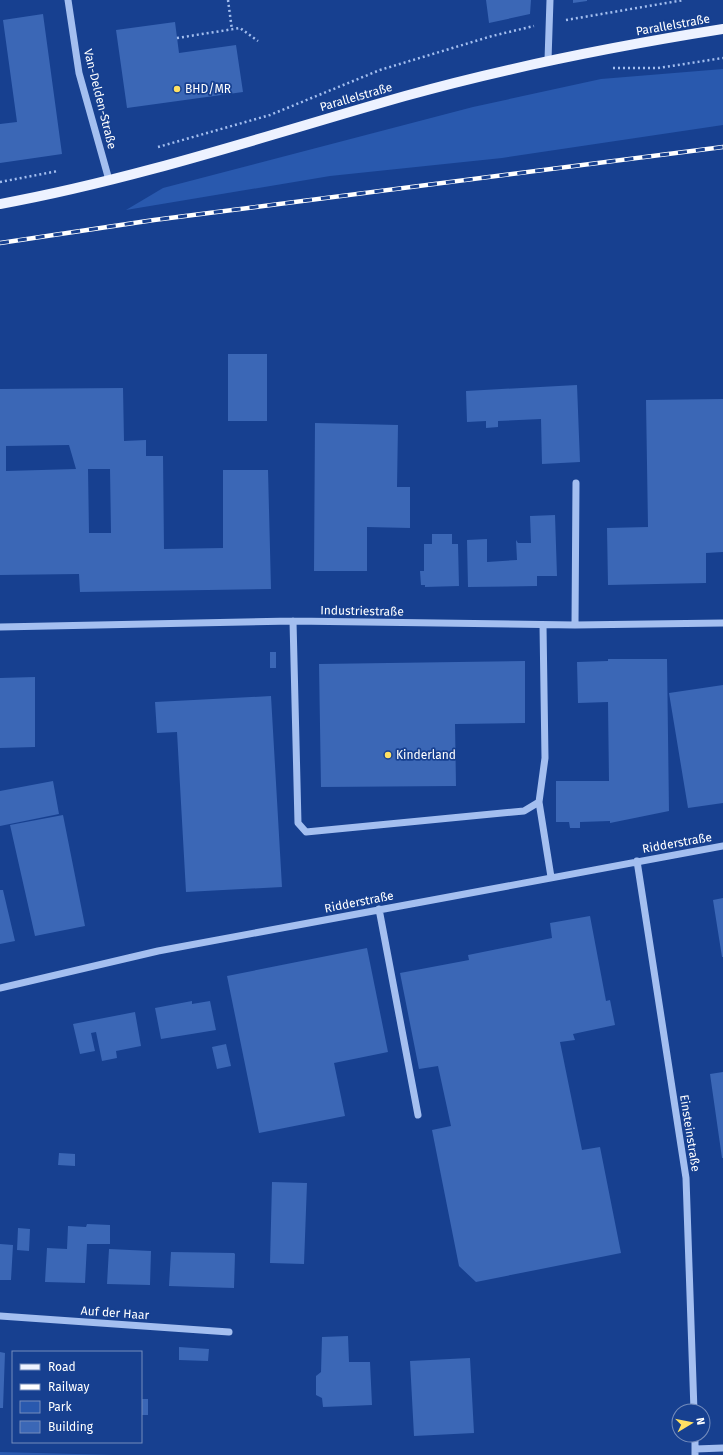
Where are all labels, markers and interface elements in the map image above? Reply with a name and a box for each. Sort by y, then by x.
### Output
street label: Parallelstraße [635,12,711,38]
street label: Van-Delden-Straße [81,47,119,151]
street label: Parallelstraße [318,80,394,114]
place label: BHD/MR [185,82,231,96]
marker: BHD/MR [172,84,182,94]
street label: Industriestraße [320,603,404,619]
place label: Kinderland [396,748,456,762]
marker: Kinderland [383,750,393,760]
street label: Ridderstraße [641,830,713,856]
street label: Ridderstraße [323,888,395,916]
street label: Einsteinstraße [677,1093,703,1173]
street label: Auf der Haar [80,1304,150,1322]
legend [12,1351,142,1443]
text: Road [48,1360,76,1374]
text: Railway [48,1380,89,1394]
text: Park [48,1400,72,1414]
north arrow [671,1403,711,1443]
text: N [693,1417,707,1426]
text: Building [48,1420,94,1434]

